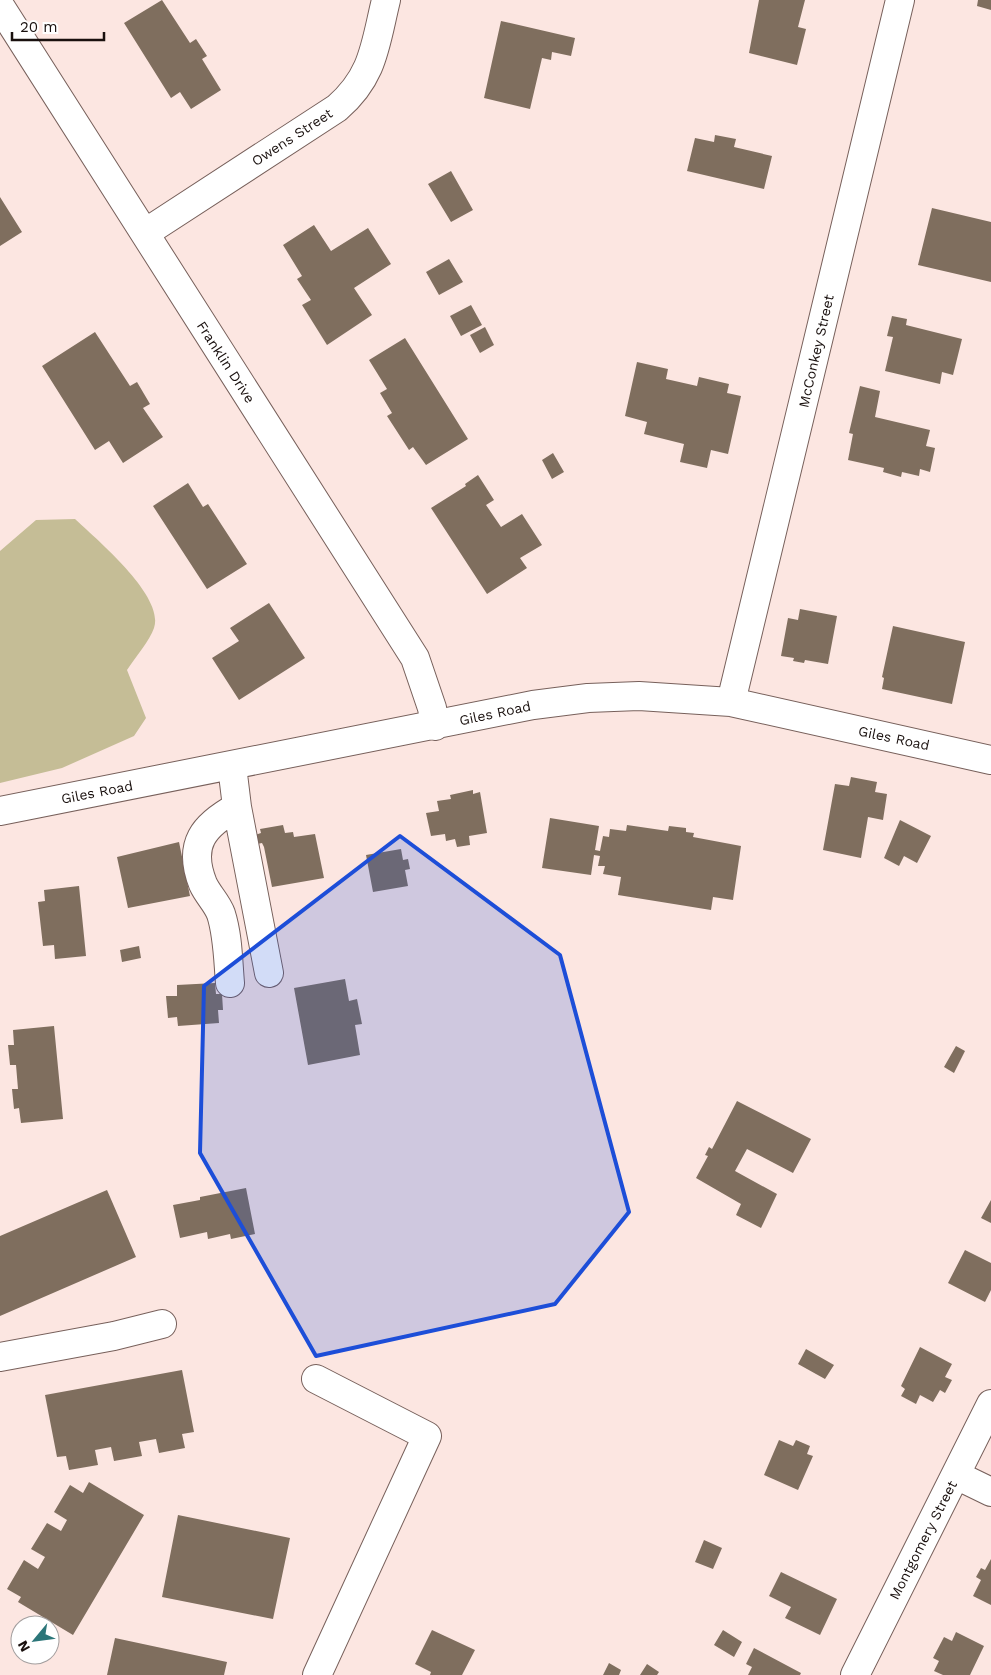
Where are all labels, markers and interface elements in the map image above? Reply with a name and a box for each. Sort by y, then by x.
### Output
scale bar [12,10,105,42]
text: 20 m [20,18,58,36]
street label: Owens Street [249,105,335,169]
street label: McConkey Street [795,293,837,409]
street label: Franklin Drive [194,318,258,406]
street label: Giles Road [458,698,532,728]
street label: Giles Road [857,723,931,753]
street label: Giles Road [60,777,134,807]
street label: Montgomery Street [886,1478,960,1602]
north arrow [10,1615,60,1665]
text: N [14,1638,33,1655]

